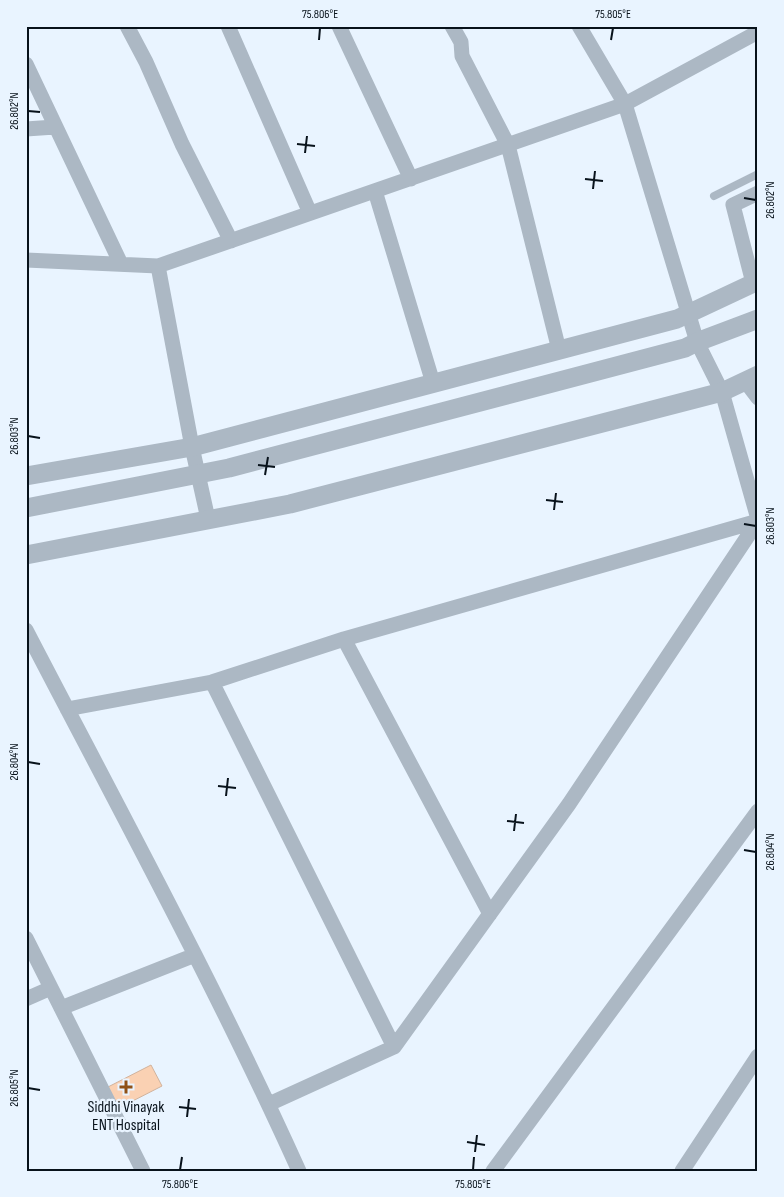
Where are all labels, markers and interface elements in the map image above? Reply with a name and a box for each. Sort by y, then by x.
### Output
text: 75.806°E [302,7,338,22]
text: 75.805°E [595,7,631,22]
text: 26.802°N [7,92,22,130]
text: 26.802°N [763,181,778,219]
text: 26.803°N [7,417,22,455]
text: 26.803°N [763,507,778,545]
text: 26.804°N [7,743,22,781]
text: 26.804°N [763,833,778,871]
text: 26.805°N [7,1069,22,1107]
marker: Siddhi Vinayak ENT Hospital [119,1080,133,1094]
place label: Siddhi Vinayak ENT Hospital [88,1098,164,1135]
text: 75.806°E [162,1177,198,1192]
text: 75.805°E [455,1177,491,1192]

